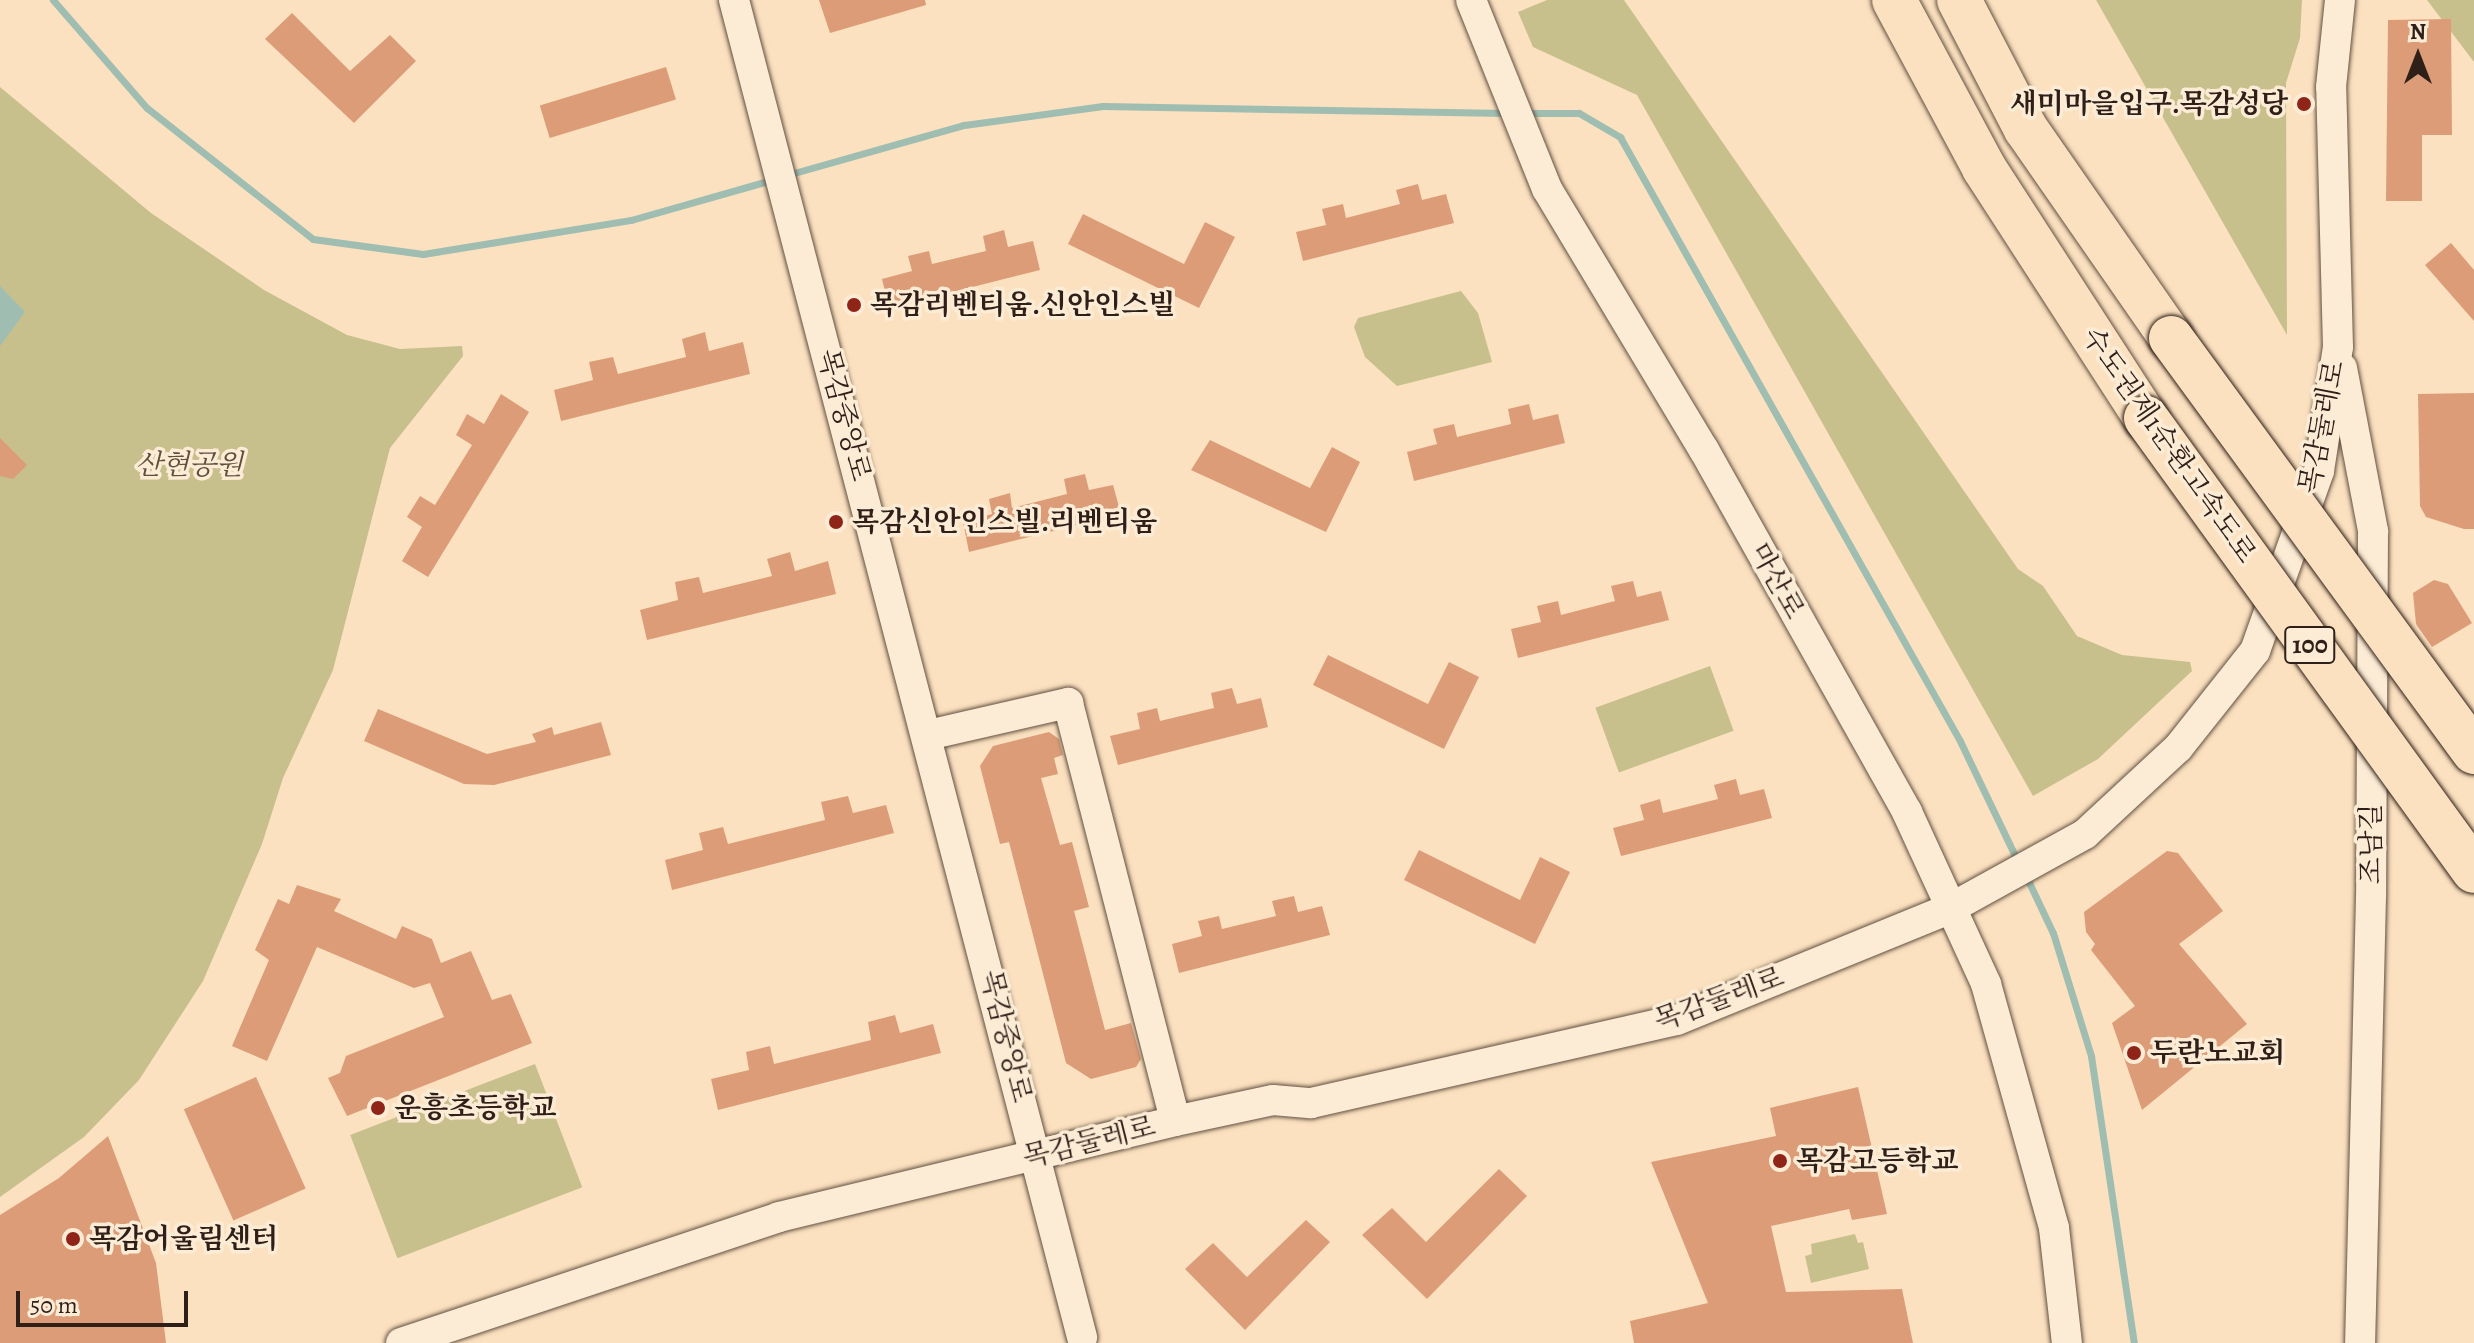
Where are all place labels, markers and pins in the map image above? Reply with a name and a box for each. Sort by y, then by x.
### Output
place label: 새미마을입구.목감성당 [2010,87,2288,121]
marker: 새미마을입구.목감성당 [2295,95,2313,113]
place label: 목감리벤티움.신안인스빌 [870,288,1175,322]
marker: 목감리벤티움.신안인스빌 [845,296,863,314]
place label: 목감신안인스빌.리벤티움 [852,505,1157,539]
marker: 목감신안인스빌.리벤티움 [827,513,845,531]
place label: 두란노교회 [2150,1036,2285,1070]
marker: 두란노교회 [2125,1044,2143,1062]
place label: 운흥초등학교 [394,1091,556,1125]
marker: 운흥초등학교 [369,1099,387,1117]
place label: 목감고등학교 [1796,1144,1958,1178]
marker: 목감고등학교 [1771,1152,1789,1170]
place label: 목감어울림센터 [89,1222,278,1256]
marker: 목감어울림센터 [64,1230,82,1248]

